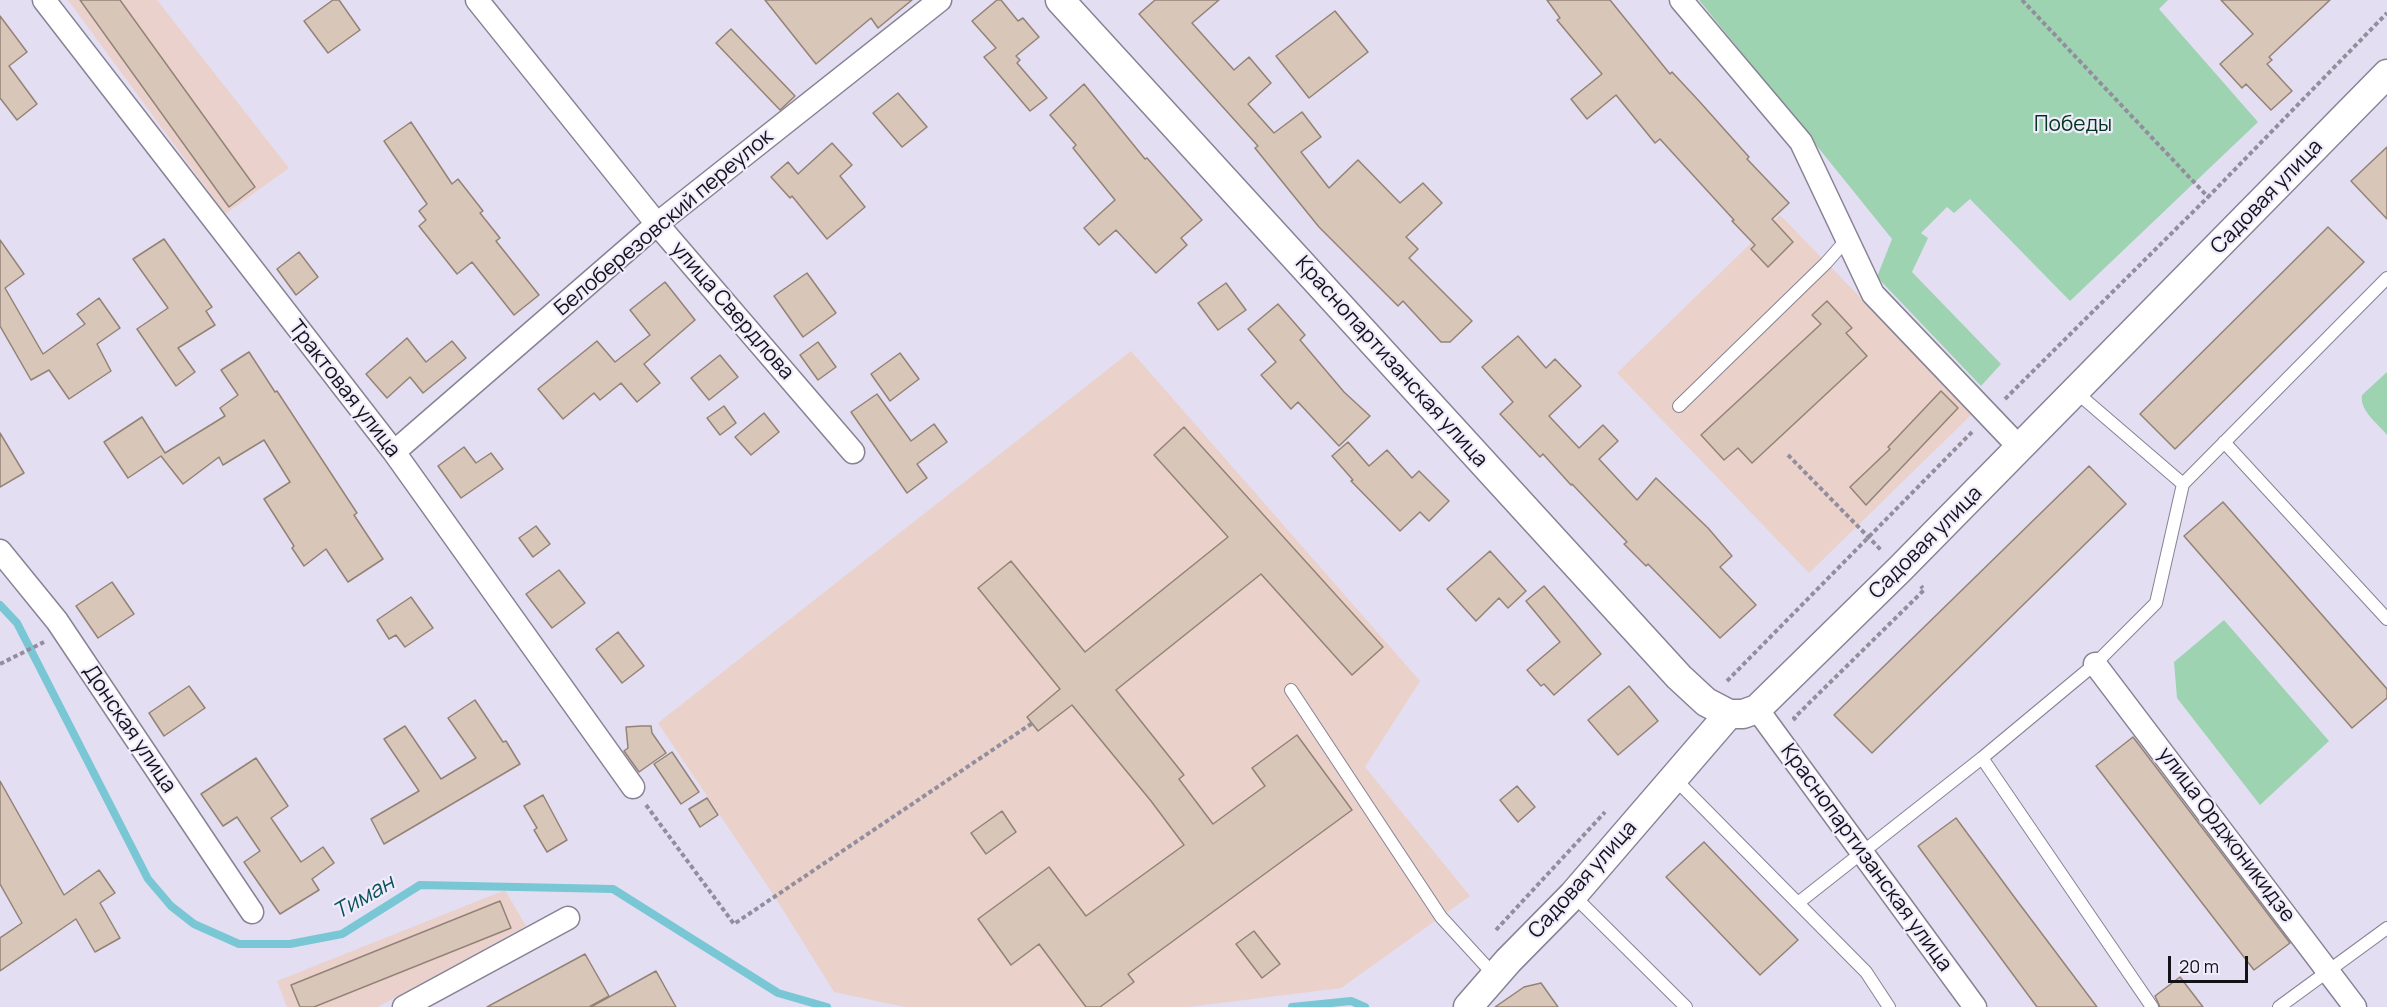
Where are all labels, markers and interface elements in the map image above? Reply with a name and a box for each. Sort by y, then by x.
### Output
park label: Победы [2034,112,2112,138]
street label: Белоберезовский переулок [550,124,778,322]
street label: Садовая улица [2206,134,2328,260]
street label: улица Свердлова [665,237,799,385]
street label: Краснопартизанская улица [1290,251,1492,473]
street label: Трактовая улица [283,315,405,463]
street label: Садовая улица [1864,481,1988,605]
street label: Донская улица [77,660,181,798]
street label: Краснопартизанская улица [1775,739,1957,977]
street label: улица Орджоникидзе [2152,743,2300,927]
street label: Садовая улица [1524,816,1642,944]
water label: Тиман [329,870,399,926]
scale bar [2171,944,2250,982]
text: 20 m [2179,954,2219,978]

